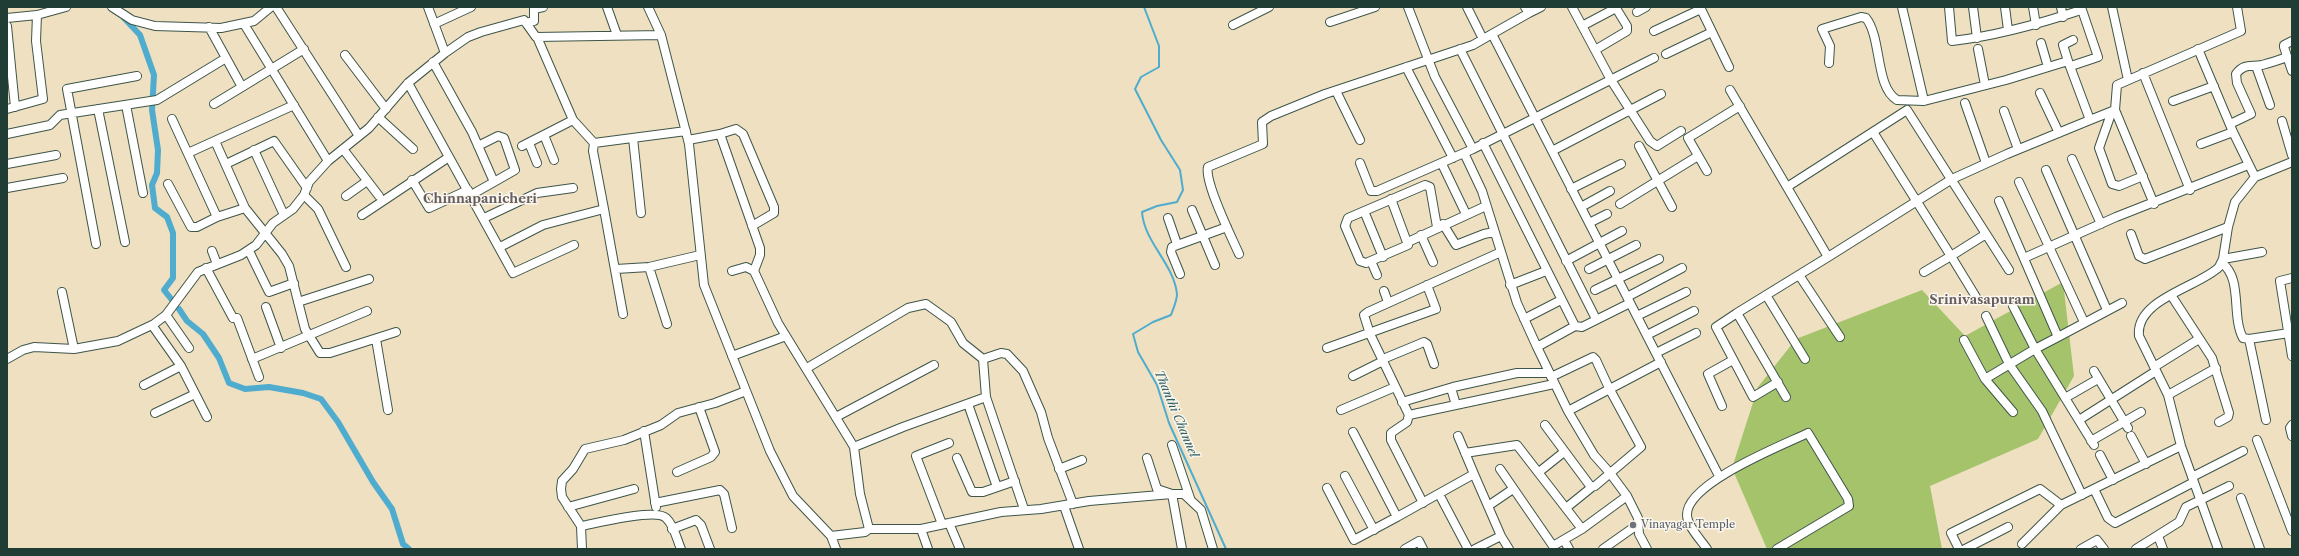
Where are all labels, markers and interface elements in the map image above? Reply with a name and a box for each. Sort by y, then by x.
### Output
district label: Chinnapanicheri [423,191,537,207]
district label: Srinivasapuram [1929,292,2035,308]
water label: Thanthi Channel [1151,368,1201,460]
place label: Vinayagar Temple [1641,518,1735,532]
marker: Vinayagar Temple [1628,520,1638,530]

